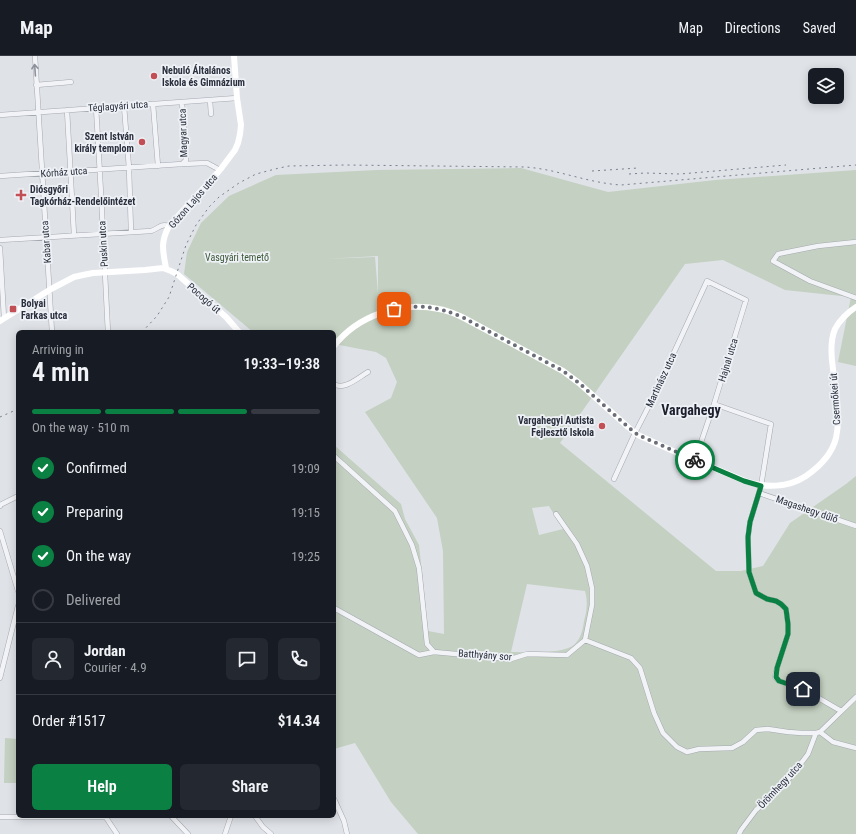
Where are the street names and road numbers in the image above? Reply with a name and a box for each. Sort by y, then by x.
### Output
street label: Téglagyári utca [88,98,149,114]
street label: Magyar utca [177,108,189,158]
street label: Kórház utca [40,165,88,179]
street label: Gózon Lajos utca [166,172,220,230]
street label: Kabar utca [39,220,53,264]
street label: Puskin utca [96,221,110,267]
street label: Pocogó út [185,281,223,315]
street label: Hajnal utca [716,337,740,383]
street label: Martinász utca [644,351,679,409]
street label: Csermőkei út [828,373,842,425]
street label: Magashegy dűlő [775,493,839,525]
street label: Batthyány sor [458,648,512,662]
street label: Örömhegy utca [755,759,804,811]

